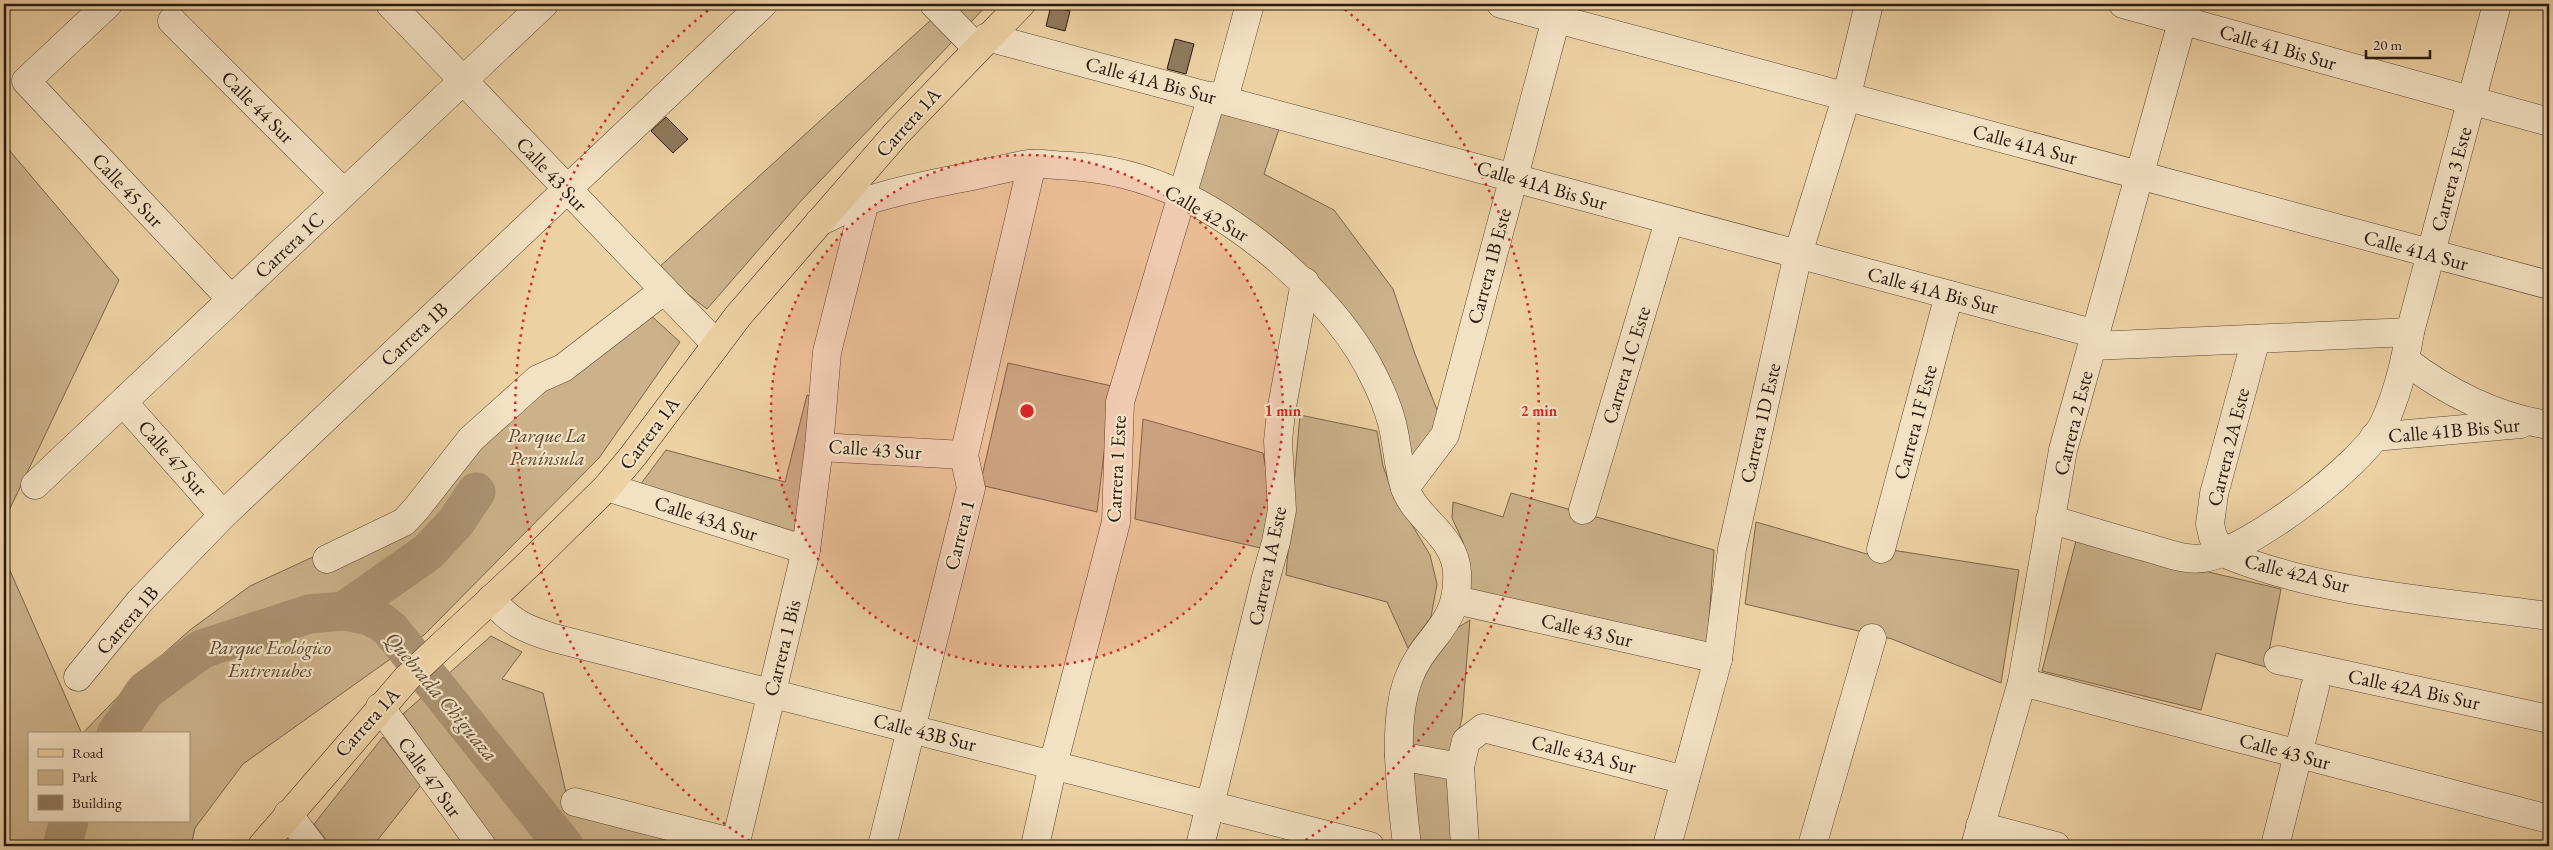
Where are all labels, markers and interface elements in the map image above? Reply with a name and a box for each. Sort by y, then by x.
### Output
street label: Calle 41 Bis Sur [2217,18,2340,76]
scale bar [2366,28,2429,60]
text: 20 m [2373,35,2402,54]
street label: Calle 41A Bis Sur [1083,50,1220,110]
street label: Calle 44 Sur [216,65,300,149]
street label: Carrera 1A [870,81,946,162]
street label: Calle 41A Sur [1970,118,2080,171]
street label: Carrera 3 Este [2425,124,2478,234]
street label: Calle 43 Sur [511,131,594,217]
street label: Calle 45 Sur [87,147,170,233]
street label: Calle 41A Bis Sur [1474,154,1610,216]
street label: Calle 42 Sur [1160,178,1254,248]
street label: Carrera 1B Este [1461,205,1517,327]
street label: Carrera 1C [249,206,329,284]
street label: Calle 41A Sur [2361,224,2471,277]
street label: Calle 41A Bis Sur [1865,260,2002,320]
street label: Carrera 1B [375,296,453,372]
street label: Carrera 1C Este [1596,303,1656,427]
street label: Carrera 1D Este [1734,360,1786,486]
street label: Carrera 1F Este [1887,362,1943,482]
street label: Carrera 2 Este [2047,368,2099,478]
street label: Carrera 2A Este [2201,385,2255,509]
street label: Carrera 1A [613,391,685,475]
text: 1 min [1265,401,1302,420]
text: 2 min [1521,401,1558,420]
centre of rings [1018,402,1036,420]
street label: Calle 41B Bis Sur [2387,411,2521,449]
street label: Calle 47 Sur [133,414,214,502]
street label: Carrera 1 Este [1100,414,1132,523]
park label: Parque La Península [508,422,586,471]
street label: Calle 43 Sur [828,433,923,465]
street label: Calle 43A Sur [651,489,761,547]
street label: Carrera 1 [938,497,980,573]
street label: Carrera 1A Este [1242,504,1292,628]
street label: Calle 42A Sur [2242,547,2352,599]
street label: Carrera 1B [90,580,164,660]
street label: Carrera 1 Bis [757,597,807,699]
street label: Calle 43 Sur [1539,607,1636,653]
water label: Quebrada Chiguaza [380,625,504,767]
park label: Parque Ecológico Entrenubes [209,634,332,683]
street label: Calle 42A Bis Sur [2346,662,2483,716]
street label: Carrera 1A [329,681,405,762]
street label: Calle 43B Sur [871,707,979,757]
street label: Calle 43 Sur [2237,726,2334,776]
street label: Calle 43A Sur [1529,728,1639,780]
legend [28,732,190,822]
street label: Calle 47 Sur [392,732,468,823]
text: Road [72,743,104,762]
text: Park [72,767,99,786]
text: Building [72,793,122,812]

